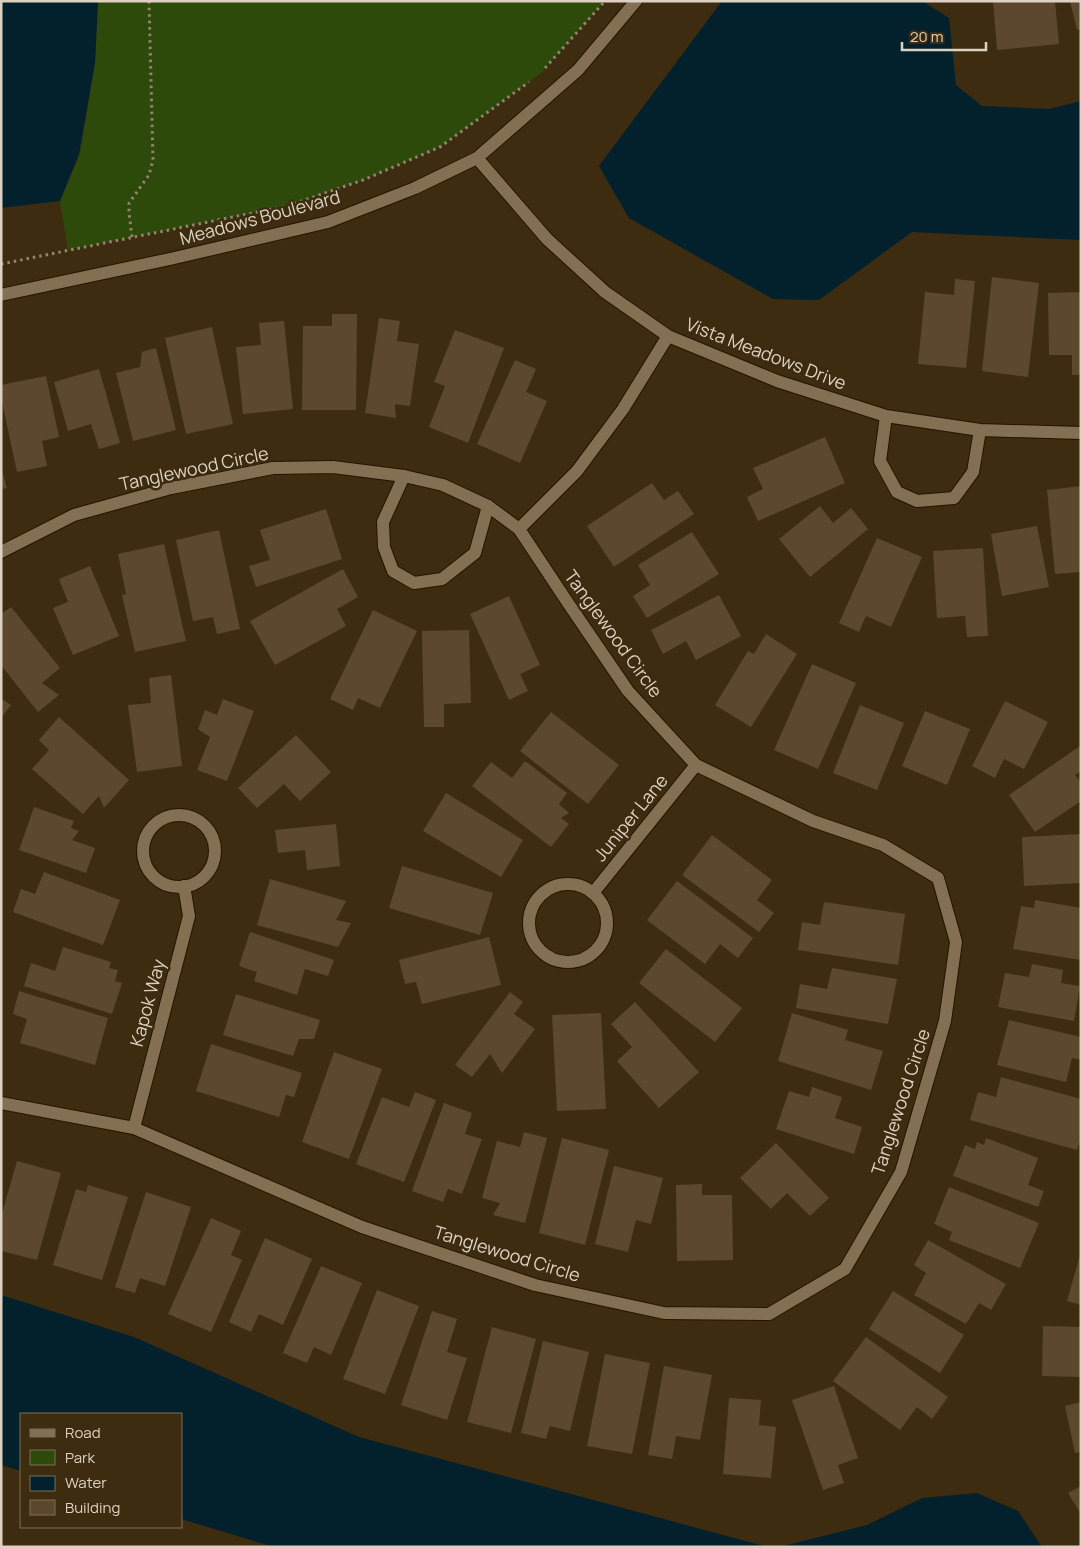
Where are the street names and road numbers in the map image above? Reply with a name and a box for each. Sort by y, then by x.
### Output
street label: Meadows Boulevard [177,184,343,250]
street label: Vista Meadows Drive [683,311,850,395]
street label: Tanglewood Circle [117,440,271,496]
street label: Tanglewood Circle [559,565,668,702]
street label: Juniper Lane [588,769,673,866]
street label: Kapok Way [124,956,170,1049]
street label: Tanglewood Circle [865,1026,935,1178]
street label: Tanglewood Circle [431,1219,583,1287]

